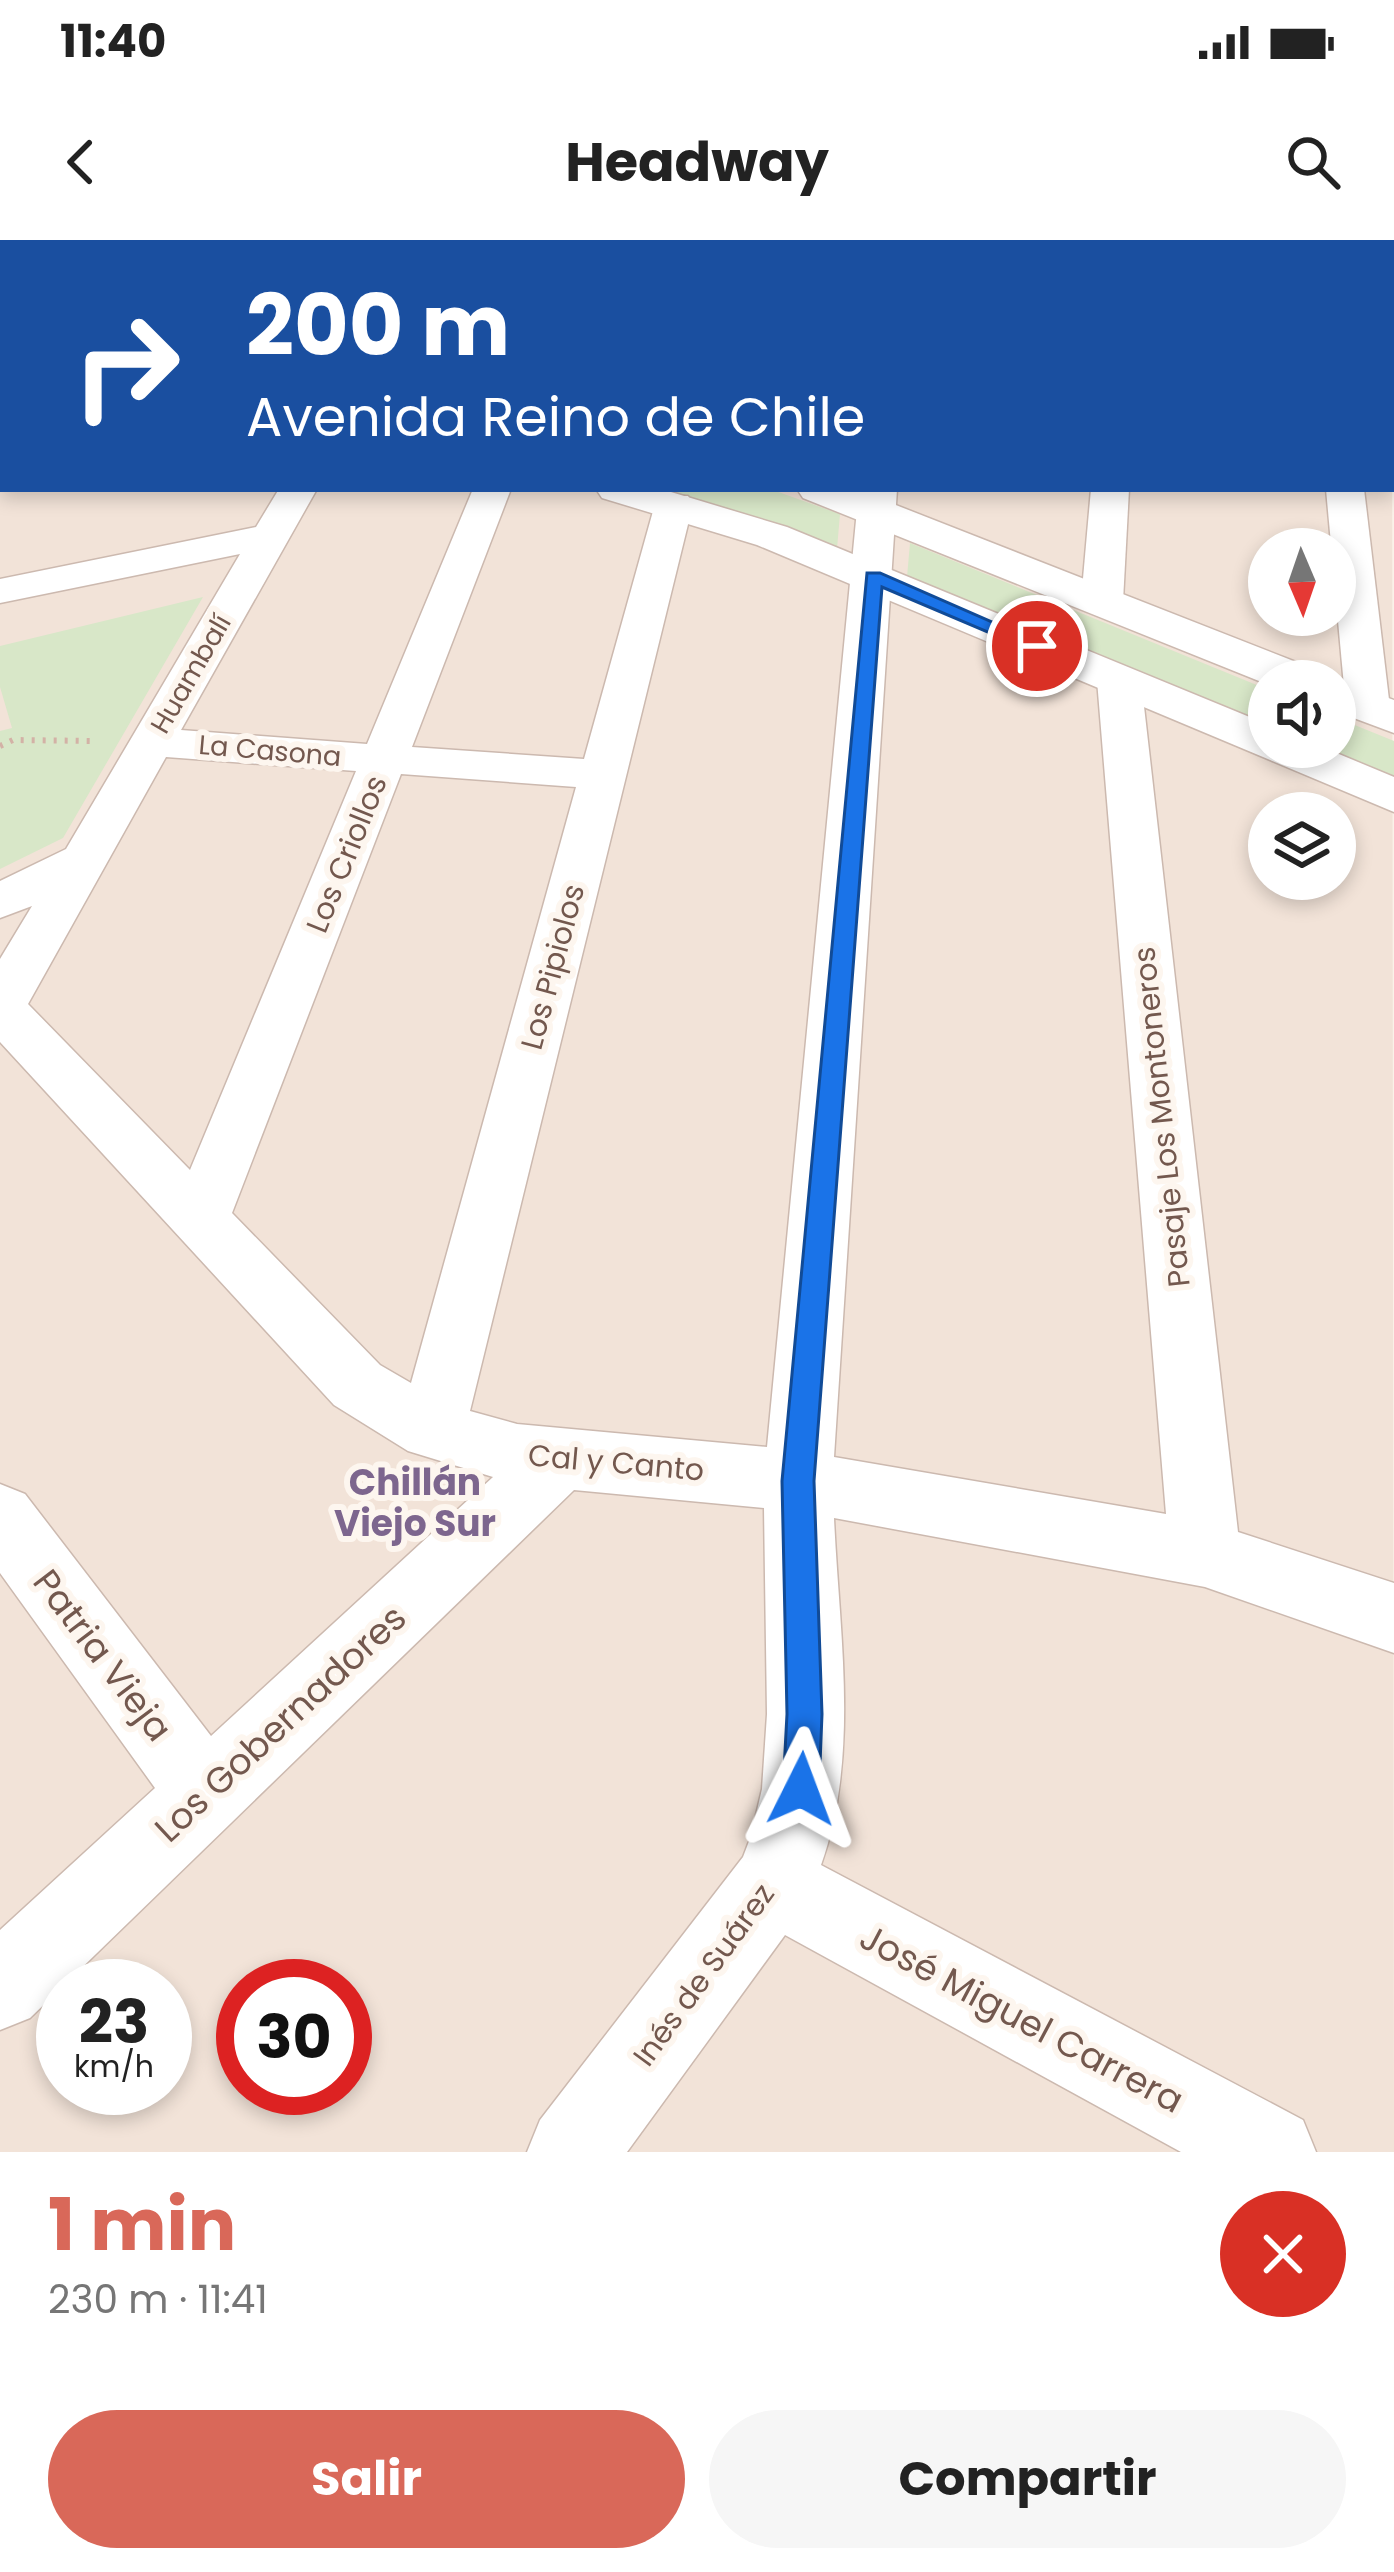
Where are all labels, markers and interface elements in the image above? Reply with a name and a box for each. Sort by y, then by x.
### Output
text: 11:40 [60,10,166,73]
text: Headway [565,124,829,200]
icon: back [48,129,114,195]
icon: search [1280,129,1346,195]
text: 200 m [246,267,510,384]
icon: right [48,288,204,444]
text: Avenida Reino de Chile [246,379,865,455]
north arrow [1248,528,1356,636]
map controls [1248,528,1356,900]
pin [986,595,1088,697]
street label: Huambalí [142,607,240,740]
icon: arrive [1004,613,1070,679]
button: sound [1248,660,1356,768]
street label: La Casona [197,726,343,775]
street label: Los Criollos [295,769,398,939]
button: layers [1248,792,1356,900]
street label: Los Pipiolos [510,879,595,1054]
street label: Pasaje Los Montoneros [1122,945,1201,1289]
street label: Cal y Canto [526,1433,706,1492]
district label: Chillán Viejo Sur [334,1457,496,1549]
street label: Patria Vieja [21,1559,184,1752]
street label: Los Gobernadores [143,1593,417,1854]
position arrow [738,1726,864,1852]
street label: Inés de Suárez [623,1875,785,2075]
street label: José Miguel Carrera [851,1911,1193,2125]
speed limit sign: 30 [216,1959,372,2115]
text: 23 [79,1980,149,2064]
text: km/h [74,2045,154,2088]
text: 1 min [48,2174,236,2275]
button: close [1220,2191,1346,2317]
text: 230 m · 11:41 [48,2272,268,2327]
button: Salir [48,2410,685,2548]
button: Compartir [709,2410,1346,2548]

